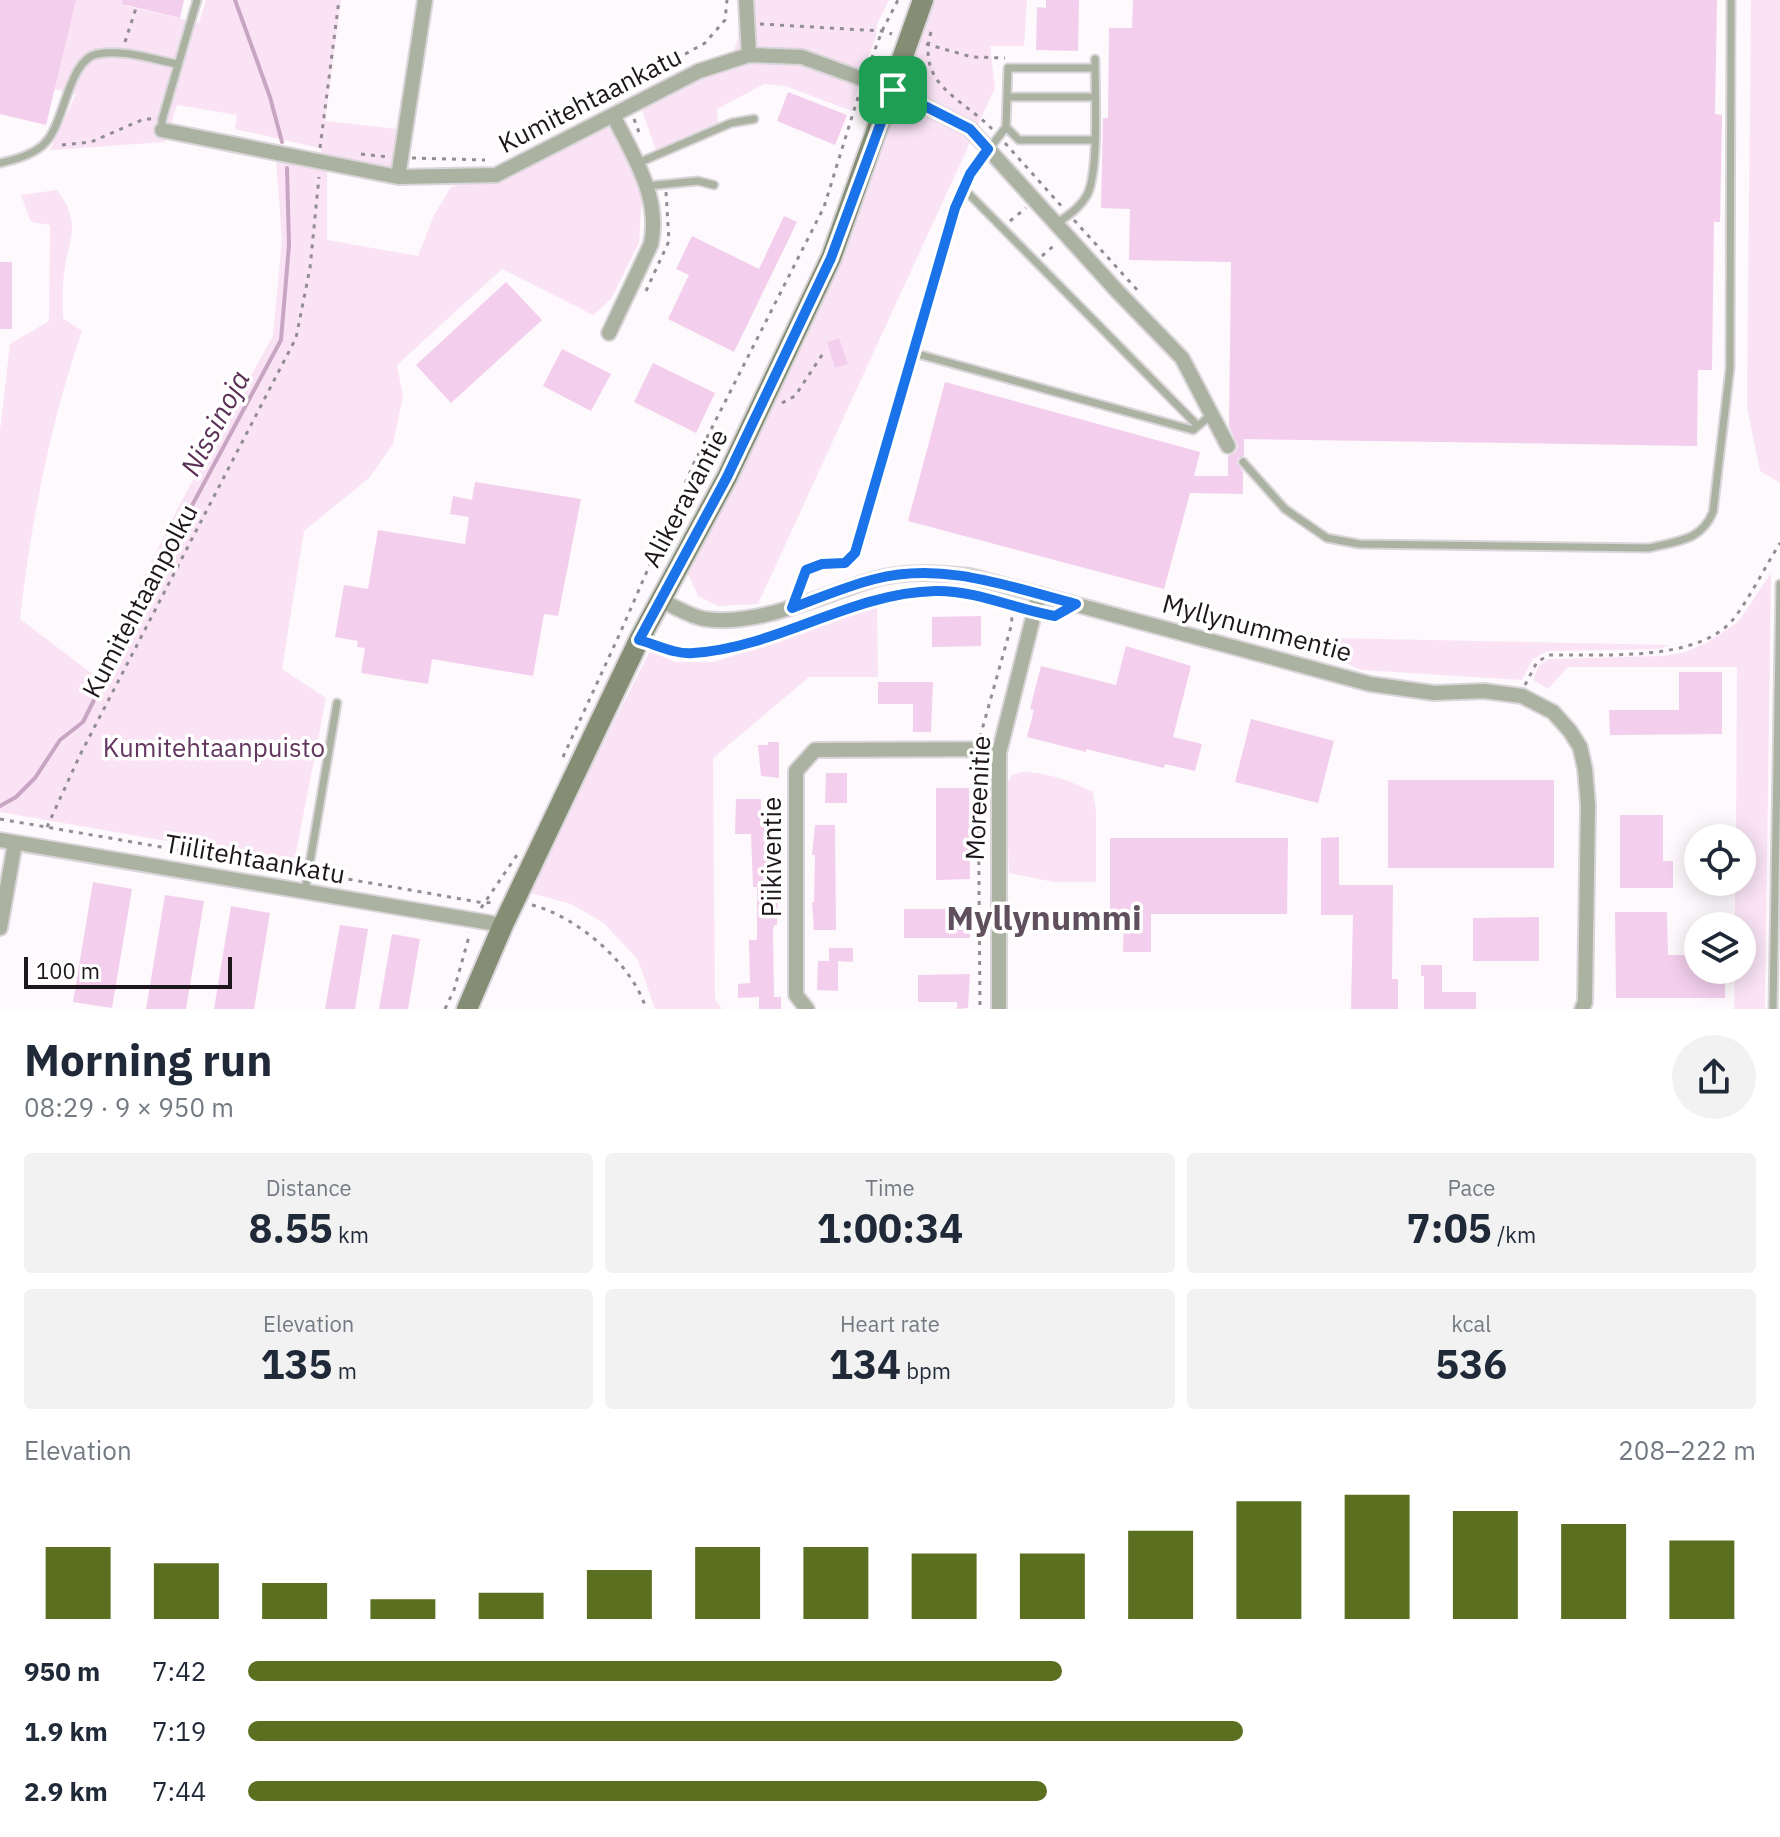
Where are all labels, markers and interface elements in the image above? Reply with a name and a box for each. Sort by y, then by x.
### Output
street label: Kumitehtaankatu [492,38,687,160]
pin [859,56,927,124]
icon: arrive [871,68,915,112]
water label: Nissinoja [171,363,258,482]
street label: Alikeravantie [633,422,735,573]
street label: Kumitehtaanpolku [74,498,205,703]
street label: Myllynummentie [1159,585,1356,669]
park label: Kumitehtaanpuisto [103,730,325,764]
street label: Moreenitie [957,735,997,861]
street label: Piikiventie [754,797,788,917]
map controls [1684,824,1756,984]
button: locate [1684,824,1756,896]
street label: Tiilitehtaankatu [162,825,348,891]
district label: Myllynummi [946,895,1142,939]
button: layers [1684,912,1756,984]
scale bar [24,953,232,989]
text: 100 m [36,956,100,985]
text: Morning run [24,1031,273,1088]
button: share [1672,1035,1756,1119]
text: 08:29 · 9 × 950 m [24,1090,234,1124]
text: Distance [266,1173,352,1202]
text: Time [865,1173,915,1202]
text: Pace [1447,1173,1495,1202]
text: 8.55 [248,1202,333,1254]
text: 1:00:34 [817,1202,963,1254]
text: 7:05 [1407,1202,1492,1254]
text: km [333,1220,369,1249]
text: /km [1492,1220,1536,1249]
text: Elevation [263,1309,354,1338]
text: Heart rate [840,1309,940,1338]
text: kcal [1451,1309,1491,1338]
text: 135 [260,1338,332,1390]
text: 134 [829,1338,901,1390]
text: 536 [1435,1338,1507,1390]
text: m [332,1356,357,1385]
text: bpm [901,1356,951,1385]
text: Elevation [24,1433,132,1467]
text: 208–222 m [1618,1433,1756,1467]
text: 950 m [24,1654,100,1688]
text: 7:42 [152,1654,206,1688]
text: 1.9 km [24,1714,108,1748]
text: 7:19 [152,1714,206,1748]
text: 2.9 km [24,1774,108,1808]
text: 7:44 [152,1774,206,1808]

